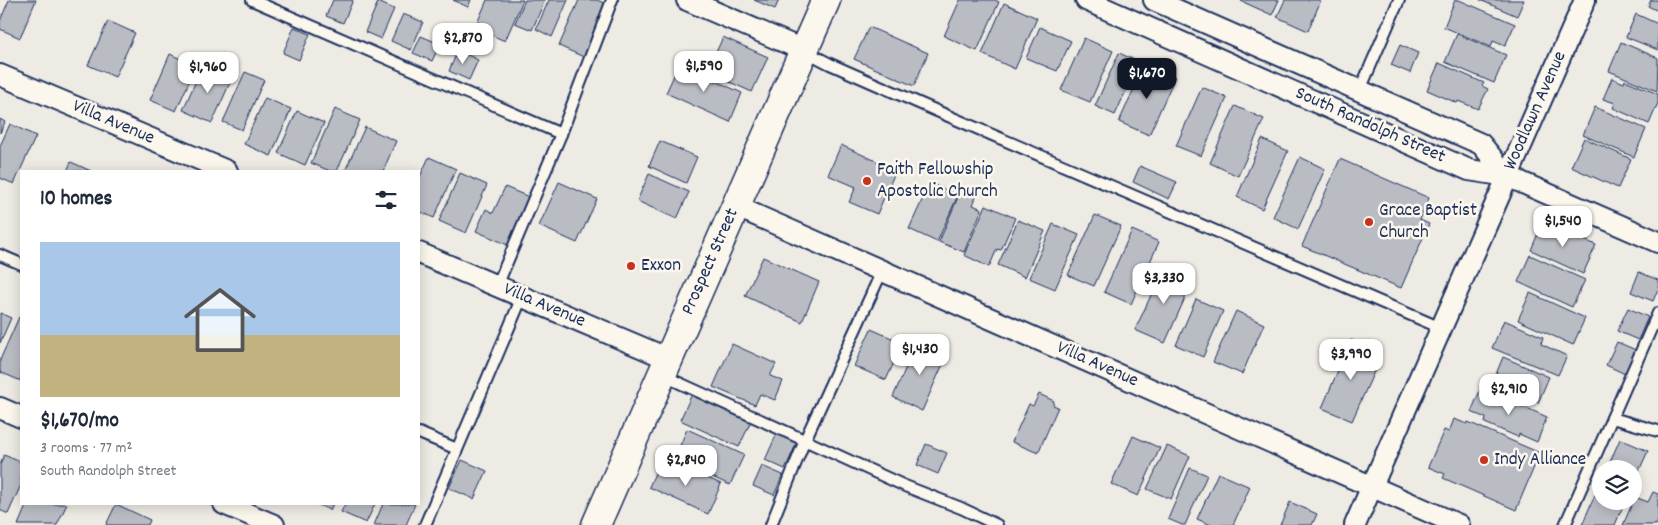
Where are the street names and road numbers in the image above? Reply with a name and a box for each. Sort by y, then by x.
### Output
street label: Woodlawn Avenue [1498,47,1574,175]
street label: South Randolph Street [1291,81,1449,171]
street label: Villa Avenue [68,94,158,152]
street label: Prospect Street [675,204,747,320]
street label: Villa Avenue [499,277,589,335]
street label: Villa Avenue [1052,335,1142,395]

